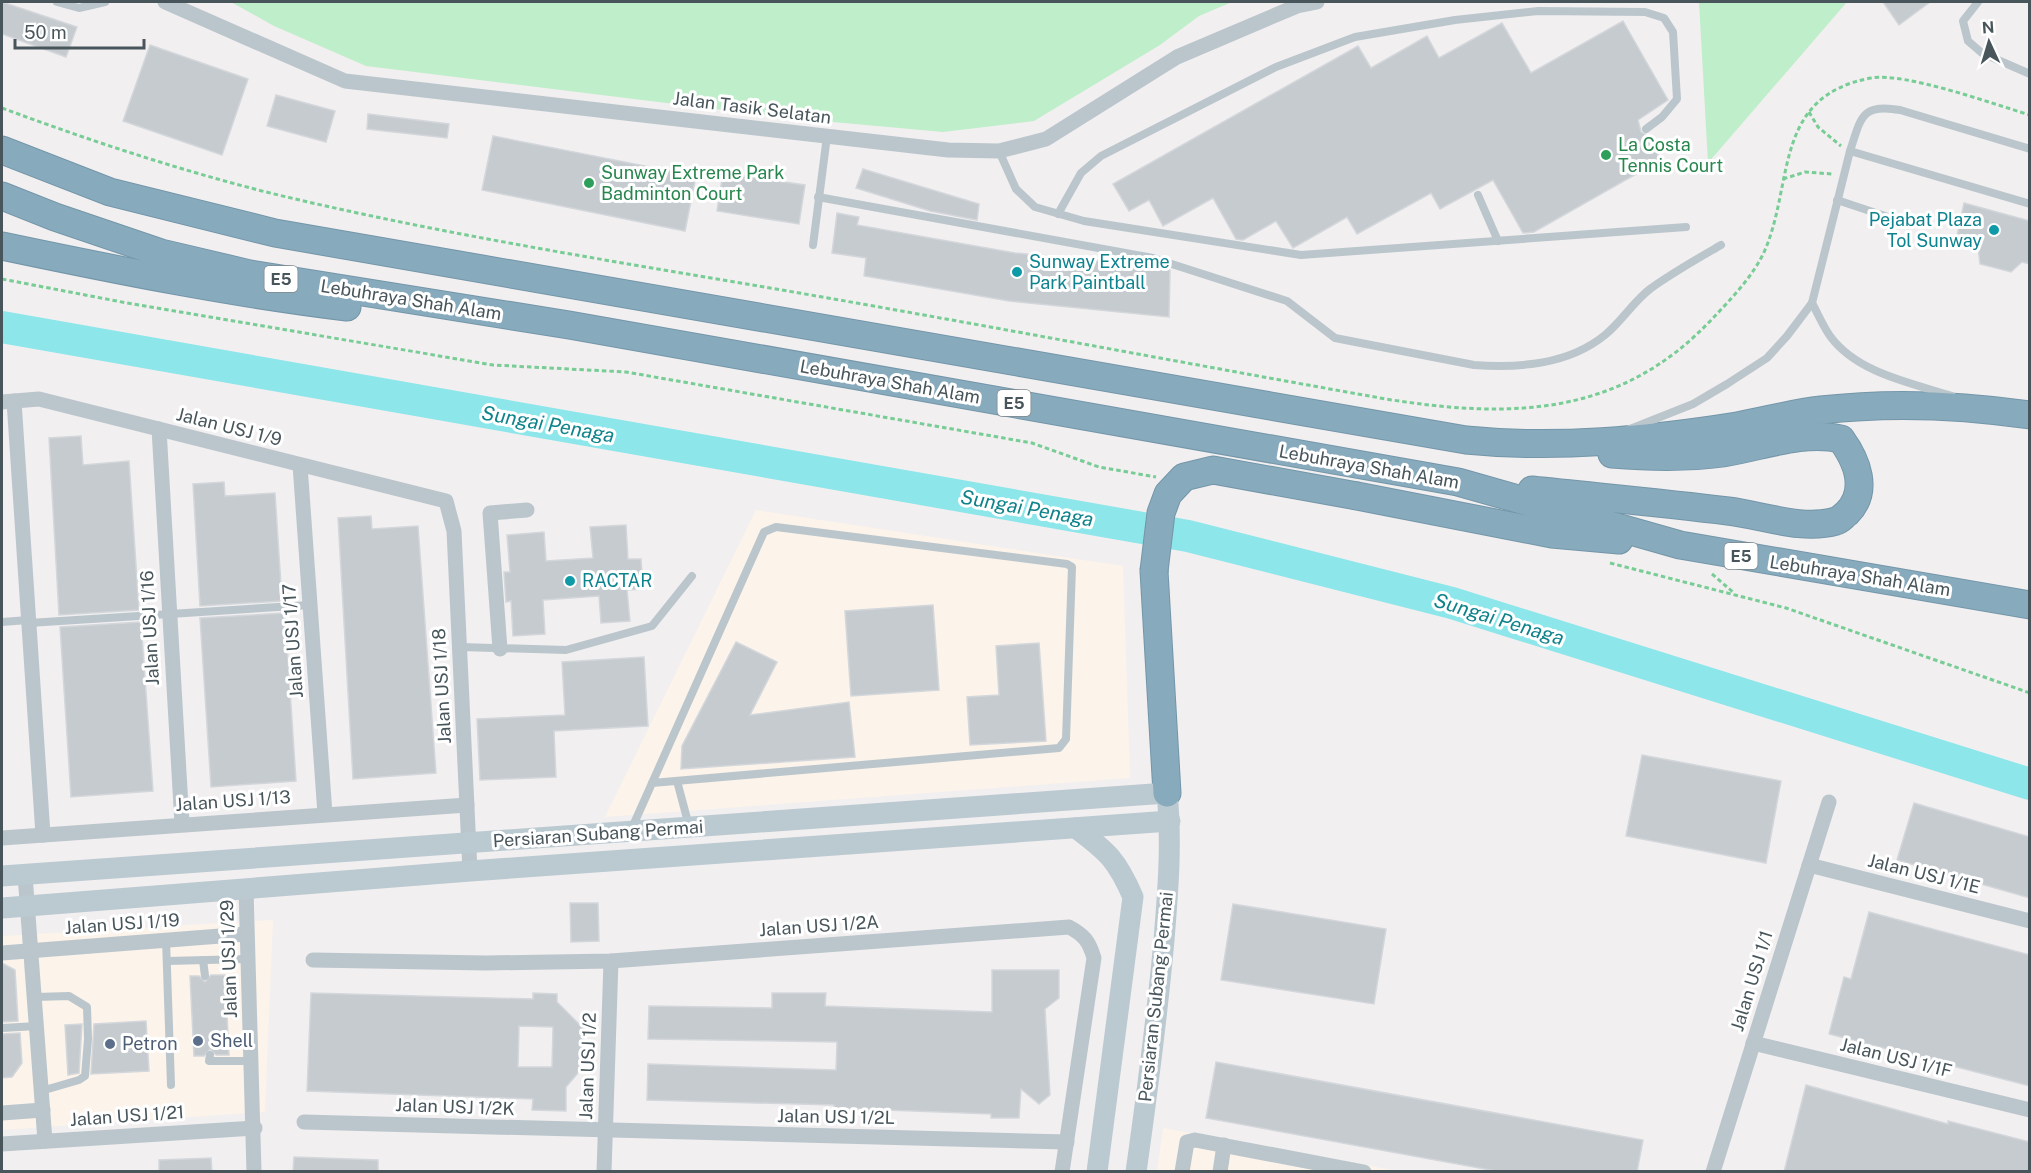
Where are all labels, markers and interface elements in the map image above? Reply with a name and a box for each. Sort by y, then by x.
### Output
scale bar [15,12,144,50]
north arrow [1959,12,2019,72]
text: N [1981,18,1995,37]
text: 50 m [24,22,67,43]
street label: Jalan Tasik Selatan [672,87,832,128]
place label: La Costa Tennis Court [1618,134,1723,176]
marker: La Costa Tennis Court [1599,148,1613,162]
place label: Sunway Extreme Park Badminton Court [601,162,784,204]
marker: Sunway Extreme Park Badminton Court [582,176,596,190]
place label: Pejabat Plaza Tol Sunway [1869,209,1982,251]
marker: Pejabat Plaza Tol Sunway [1987,223,2001,237]
place label: Sunway Extreme Park Paintball [1029,251,1170,293]
marker: Sunway Extreme Park Paintball [1010,265,1024,279]
road number: E5 [264,266,298,292]
street label: Lebuhraya Shah Alam [319,275,503,324]
street label: Lebuhraya Shah Alam [798,355,982,408]
road number: E5 [998,390,1030,416]
water label: Sungai Penaga [480,400,616,448]
street label: Jalan USJ 1/9 [174,403,284,450]
street label: Lebuhraya Shah Alam [1277,440,1461,493]
water label: Sungai Penaga [959,484,1095,532]
road number: E5 [1724,543,1758,569]
street label: Lebuhraya Shah Alam [1768,551,1952,600]
street label: Jalan USJ 1/16 [136,570,163,686]
place label: RACTAR [582,570,653,591]
marker: RACTAR [563,574,577,588]
street label: Jalan USJ 1/17 [278,583,307,699]
water label: Sungai Penaga [1431,588,1567,650]
street label: Jalan USJ 1/18 [428,628,455,744]
street label: Jalan USJ 1/13 [175,786,291,815]
street label: Persiaran Subang Permai [492,816,704,851]
street label: Jalan USJ 1/1E [1866,849,1983,898]
street label: Persiaran Subang Permai [1134,891,1177,1103]
street label: Jalan USJ 1/29 [216,899,241,1019]
street label: Jalan USJ 1/19 [64,909,180,938]
street label: Jalan USJ 1/2A [758,911,880,940]
street label: Jalan USJ 1/1 [1726,928,1777,1034]
street label: Jalan USJ 1/2 [575,1012,600,1120]
place label: Shell [210,1030,253,1051]
place label: Petron [122,1033,178,1054]
street label: Jalan USJ 1/1F [1838,1033,1954,1082]
marker: Shell [191,1034,205,1048]
marker: Petron [103,1037,117,1051]
street label: Jalan USJ 1/2K [395,1094,515,1119]
street label: Jalan USJ 1/21 [69,1101,185,1130]
street label: Jalan USJ 1/2L [777,1105,895,1128]

